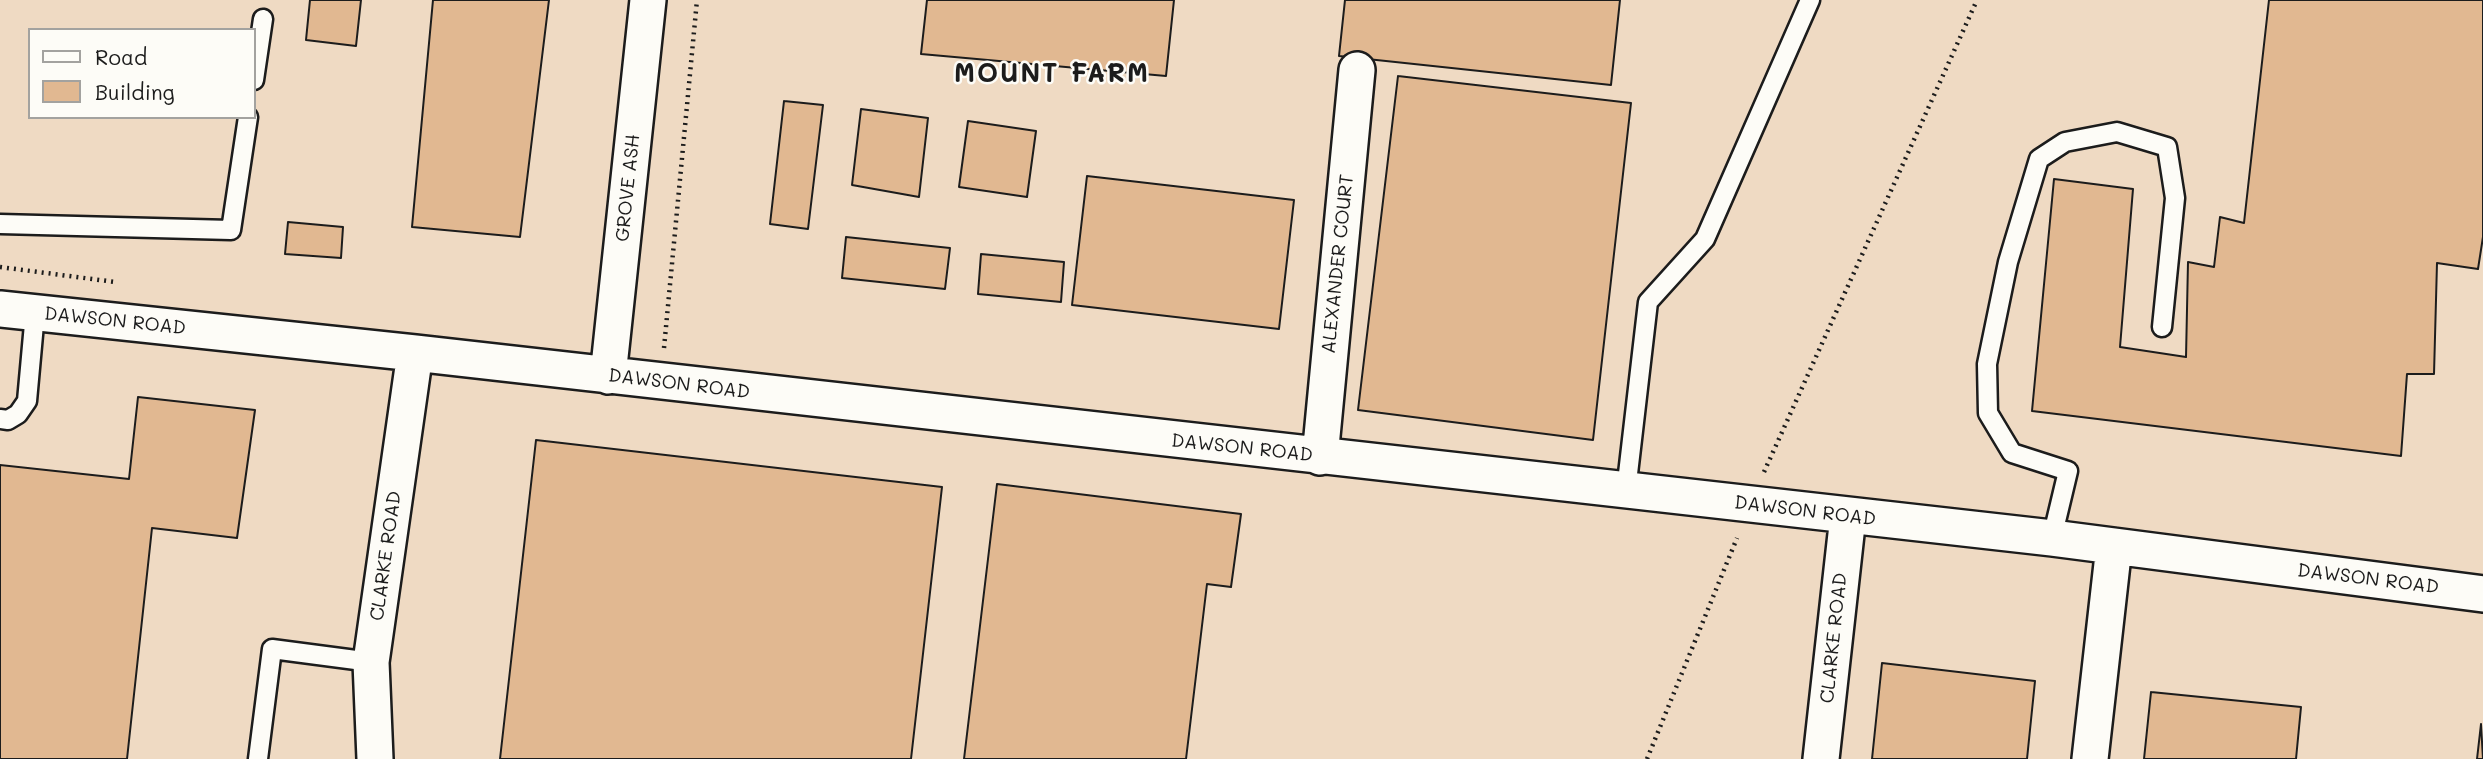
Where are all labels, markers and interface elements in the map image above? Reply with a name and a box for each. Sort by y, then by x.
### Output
legend [28,28,256,119]
text: Road [95,43,147,70]
district label: MOUNT FARM [955,58,1149,90]
text: Building [95,78,175,105]
street label: GROVE ASH [611,133,645,243]
street label: ALEXANDER COURT [1317,173,1359,355]
street label: DAWSON ROAD [43,302,187,340]
street label: DAWSON ROAD [607,364,751,404]
street label: DAWSON ROAD [1170,429,1314,467]
street label: CLARKE ROAD [366,490,406,622]
street label: DAWSON ROAD [1733,491,1877,531]
street label: DAWSON ROAD [2296,559,2440,599]
street label: CLARKE ROAD [1816,572,1852,704]

